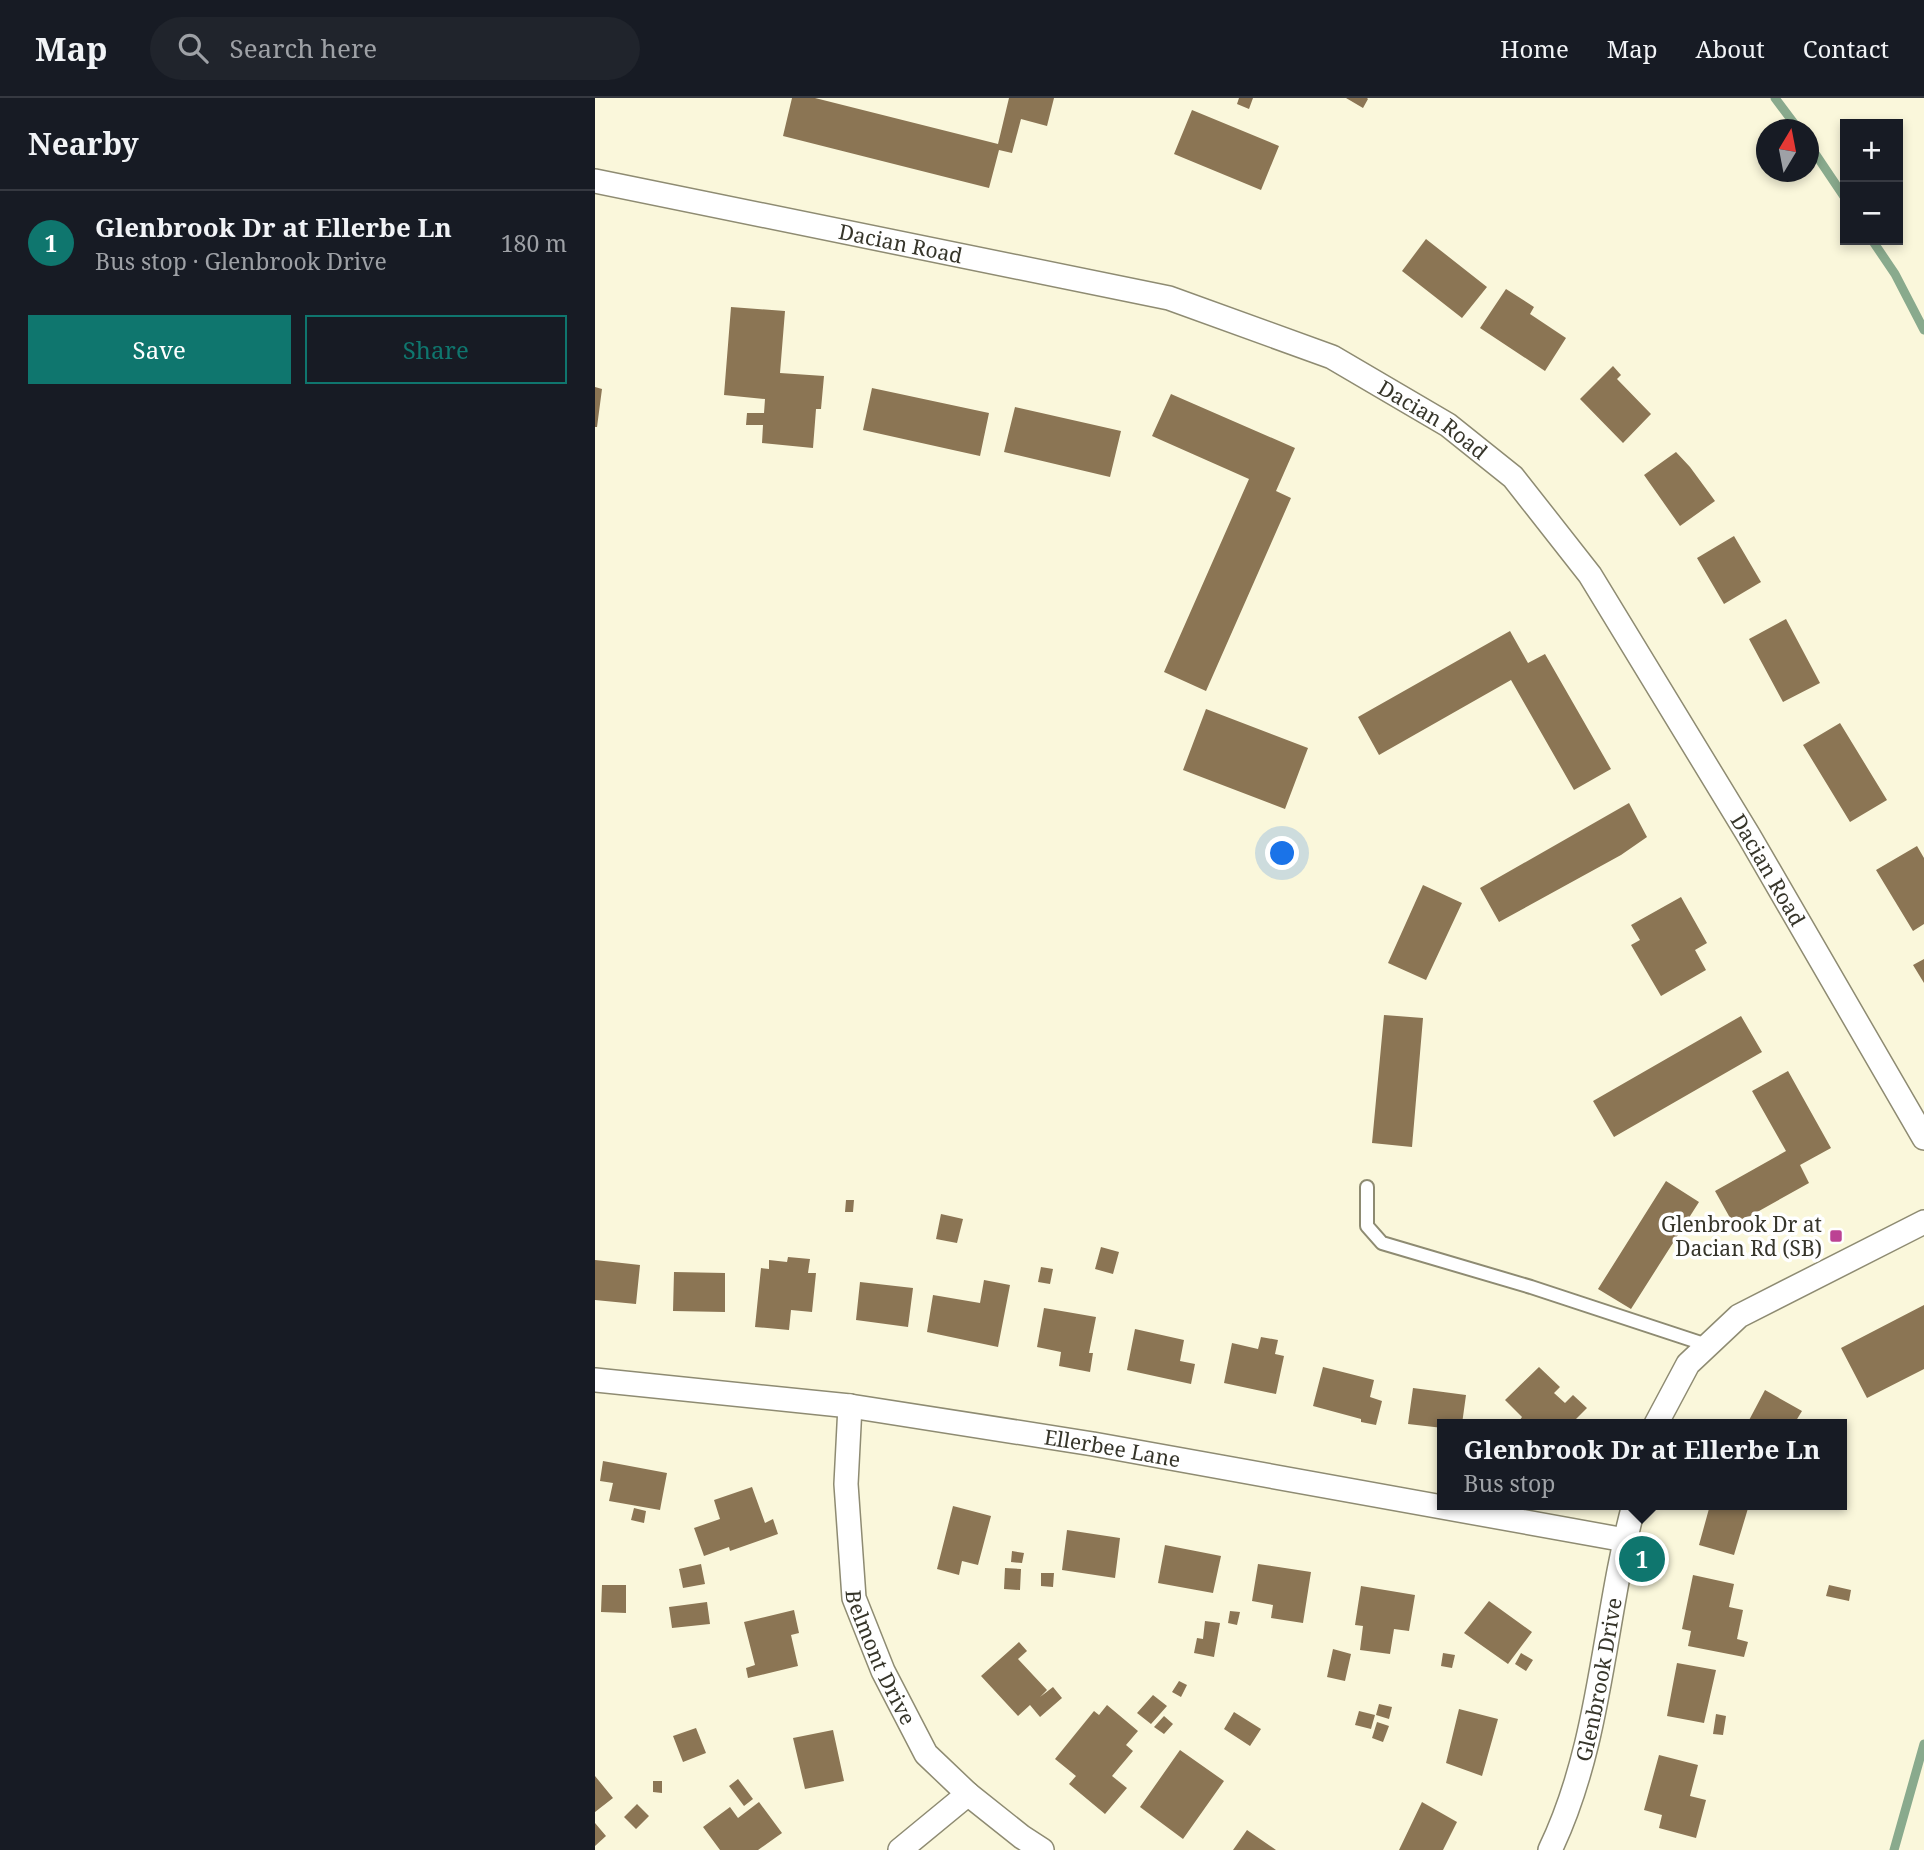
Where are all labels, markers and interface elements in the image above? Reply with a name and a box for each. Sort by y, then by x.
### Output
search box [150,17,640,80]
text: Map [35,26,108,71]
icon: search [174,29,212,67]
text: Search here [230,30,377,66]
text: Home [1500,32,1569,65]
text: Map [1607,32,1658,65]
text: About [1696,32,1765,65]
text: Contact [1803,32,1889,65]
north arrow [1756,119,1819,182]
map controls [1840,119,1903,245]
button: + [1840,119,1903,182]
text: Nearby [28,123,139,164]
button: − [1840,182,1903,245]
text: Glenbrook Dr at Ellerbe Ln [95,209,452,245]
street label: Dacian Road [836,217,965,270]
text: 1 [45,227,58,259]
text: 180 m [501,227,567,259]
text: Bus stop · Glenbrook Drive [95,245,387,277]
button: Save [28,315,291,384]
button: Share [305,315,567,384]
street label: Dacian Road [1373,373,1494,465]
street label: Dacian Road [1725,808,1812,931]
your location [1265,836,1299,870]
place label: Glenbrook Dr at Dacian Rd (SB) [1661,1210,1822,1262]
marker: Glenbrook Dr at Dacian Rd (SB) [1828,1228,1844,1244]
popup [1437,1419,1847,1510]
street label: Ellerbee Lane [1042,1423,1183,1474]
text: Glenbrook Dr at Ellerbe Ln [1464,1431,1820,1467]
text: Bus stop [1464,1467,1555,1499]
pin: 1 [1619,1533,1665,1585]
street label: Belmont Drive [839,1589,922,1730]
street label: Glenbrook Drive [1569,1595,1628,1765]

